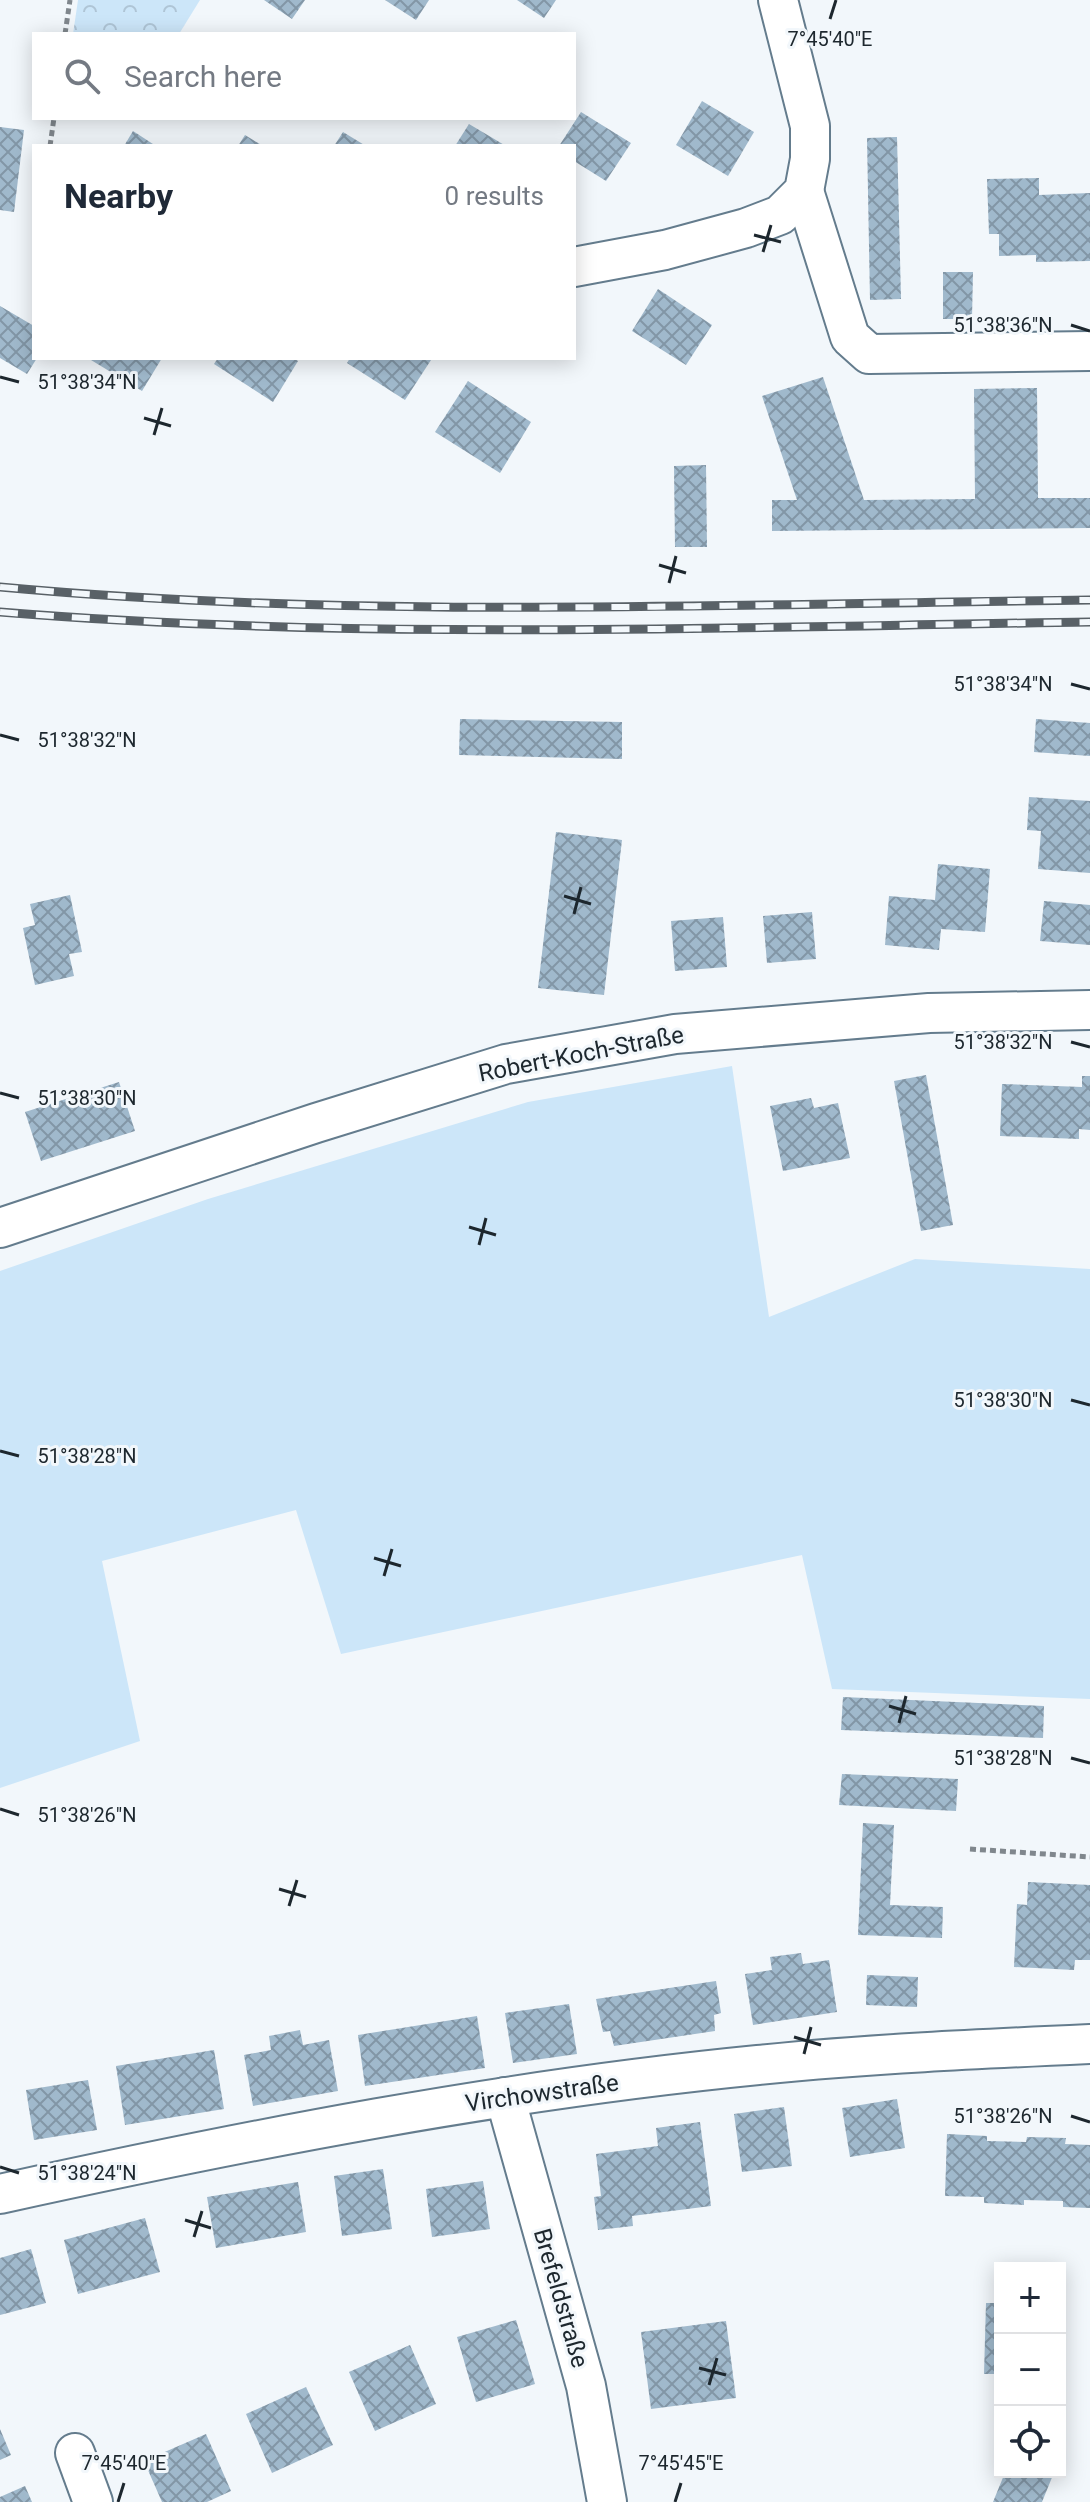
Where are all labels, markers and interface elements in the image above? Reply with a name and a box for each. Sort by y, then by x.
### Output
text: 7°45'40"E [788,27,872,51]
search box [32,32,576,120]
icon: search [60,54,104,98]
text: Search here [124,59,282,94]
text: Nearby [64,176,173,216]
text: 0 results [445,181,544,211]
text: 51°38'36"N [953,313,1053,337]
text: 51°38'34"N [37,370,137,394]
text: 51°38'34"N [953,672,1053,696]
text: 51°38'32"N [37,728,137,752]
street label: Robert-Koch-Straße [476,1020,686,1088]
text: 51°38'32"N [953,1030,1053,1054]
text: 51°38'30"N [37,1086,137,1110]
text: 51°38'30"N [953,1388,1053,1412]
text: 51°38'28"N [37,1444,137,1468]
text: 51°38'28"N [953,1746,1053,1770]
text: 51°38'26"N [37,1803,137,1827]
street label: Virchowstraße [464,2068,620,2118]
text: 51°38'26"N [953,2104,1053,2128]
text: 51°38'24"N [37,2161,137,2185]
street label: Brefeldstraße [528,2225,594,2371]
map controls [994,2262,1066,2478]
button: + [994,2262,1066,2334]
button: − [994,2334,1066,2406]
button: locate [994,2406,1066,2478]
text: 7°45'40"E [82,2451,166,2475]
text: 7°45'45"E [639,2451,723,2475]

